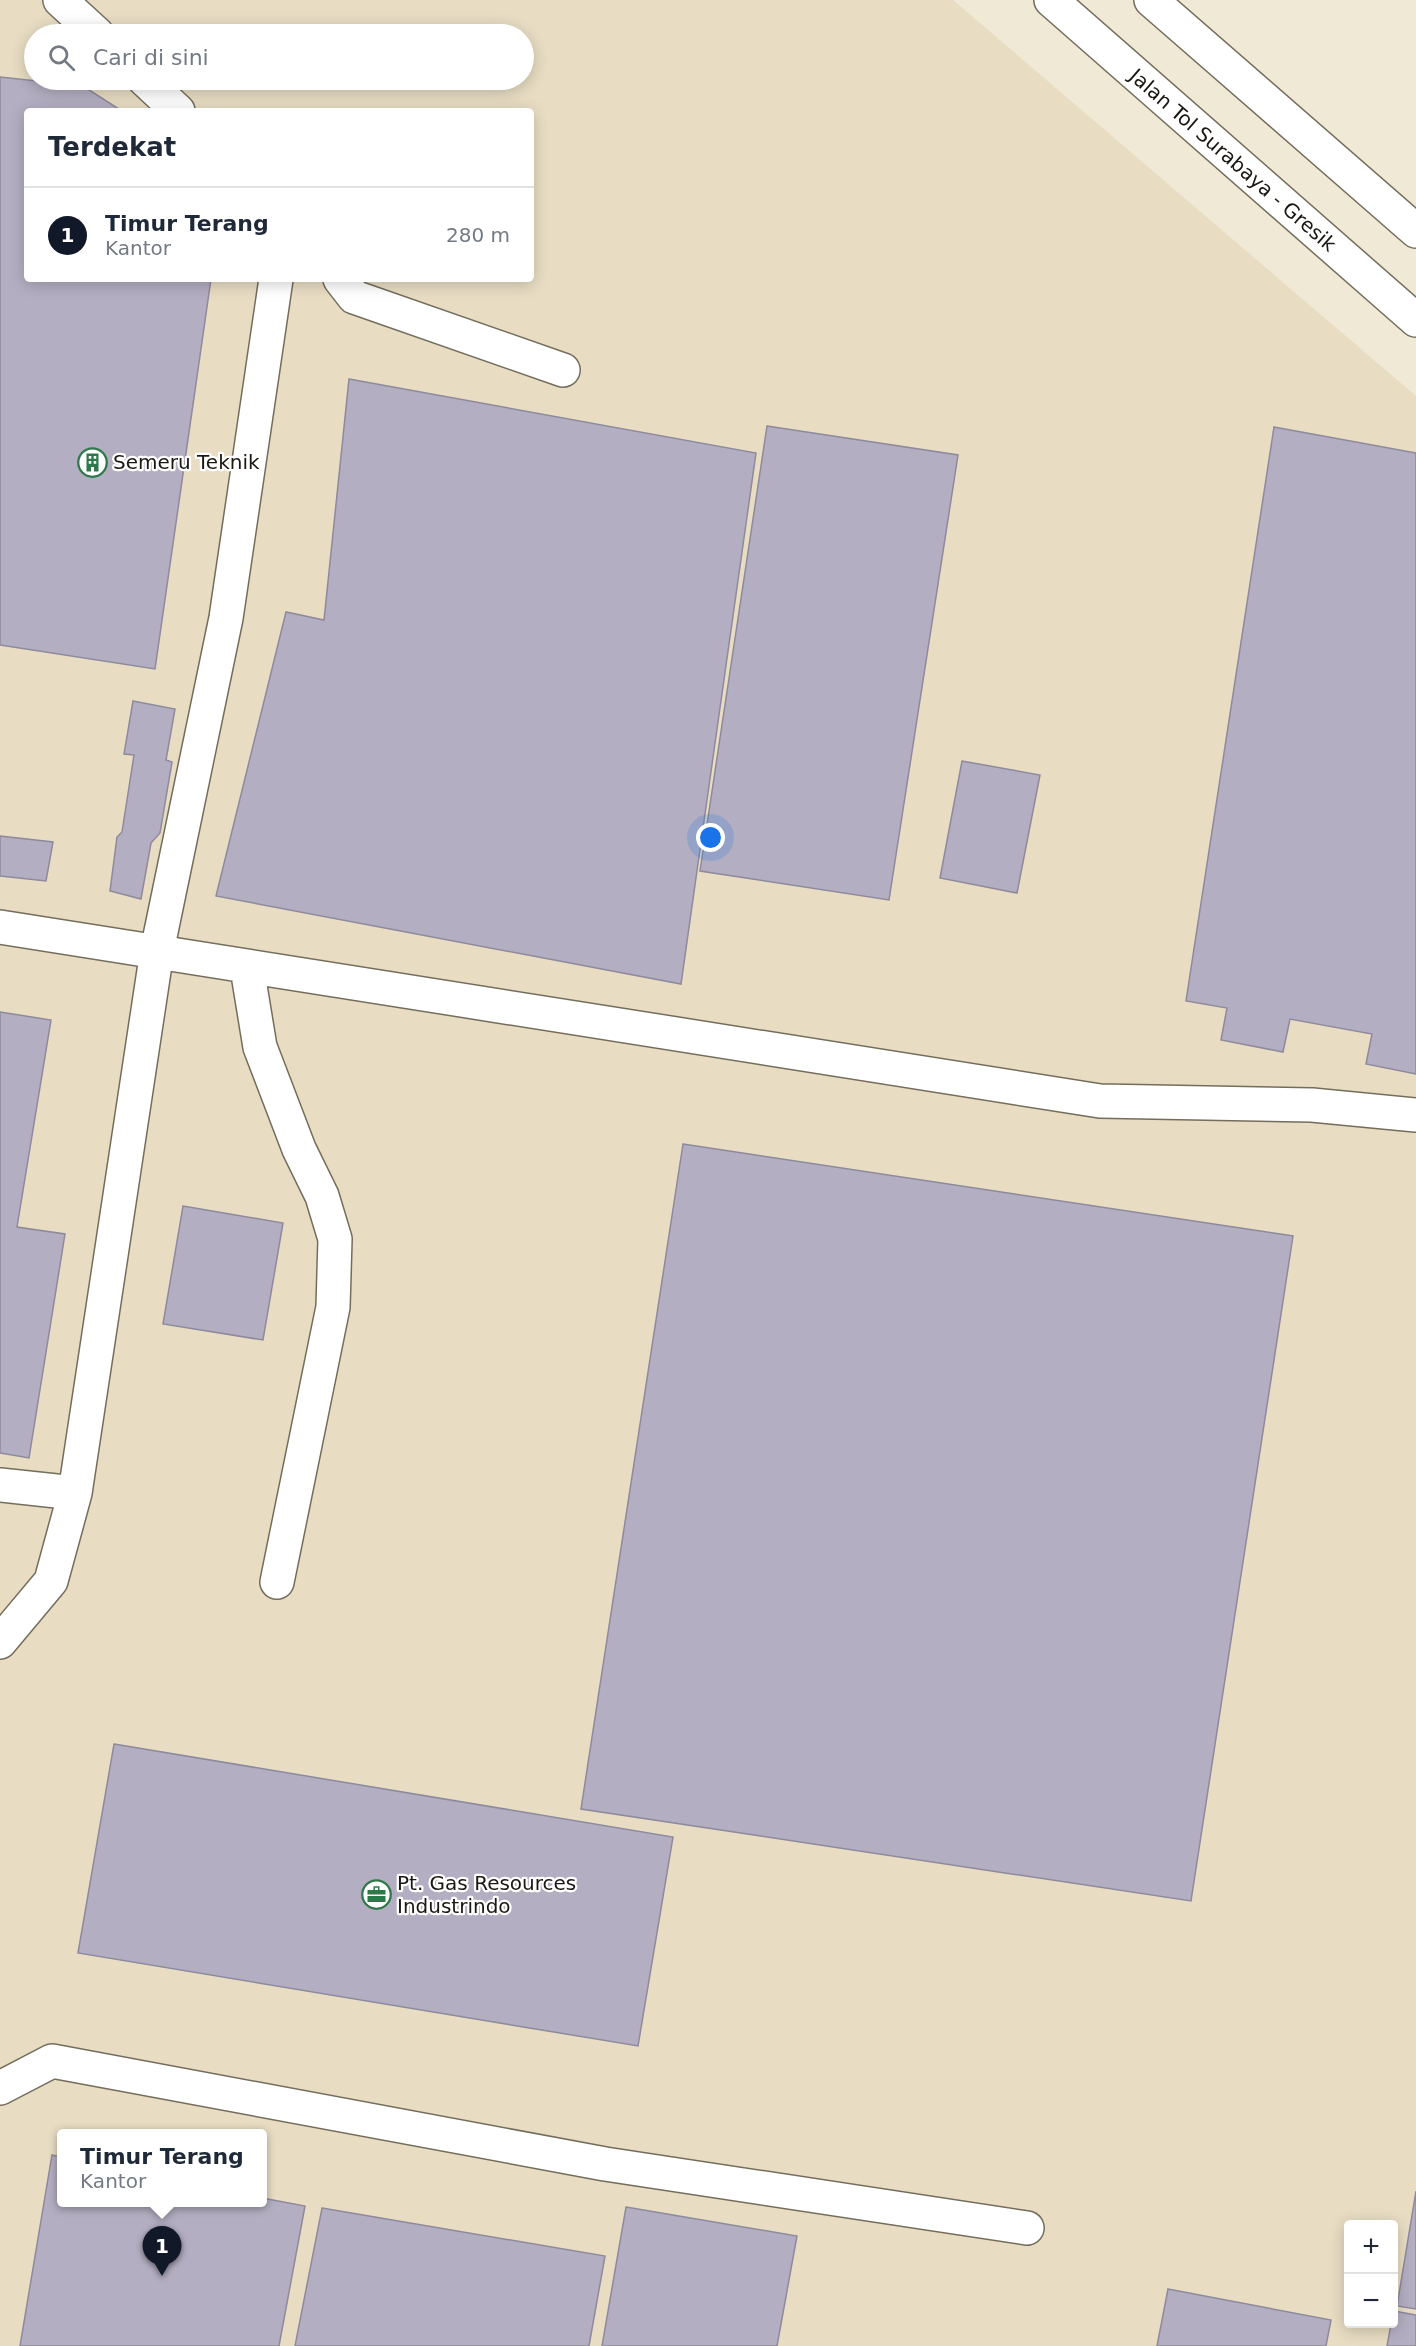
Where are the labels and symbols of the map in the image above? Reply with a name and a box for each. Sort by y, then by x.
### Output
street label: Jalan Tol Surabaya - Gresik [1123,62,1342,257]
building icon: Semeru Teknik [76,446,108,478]
place label: Semeru Teknik [113,450,260,474]
your location [696,823,725,852]
place label: Pt. Gas Resources Industrindo [397,1871,576,1918]
office icon: Pt. Gas Resources Industrindo [360,1879,392,1911]
pin: 1 [142,2226,182,2276]

